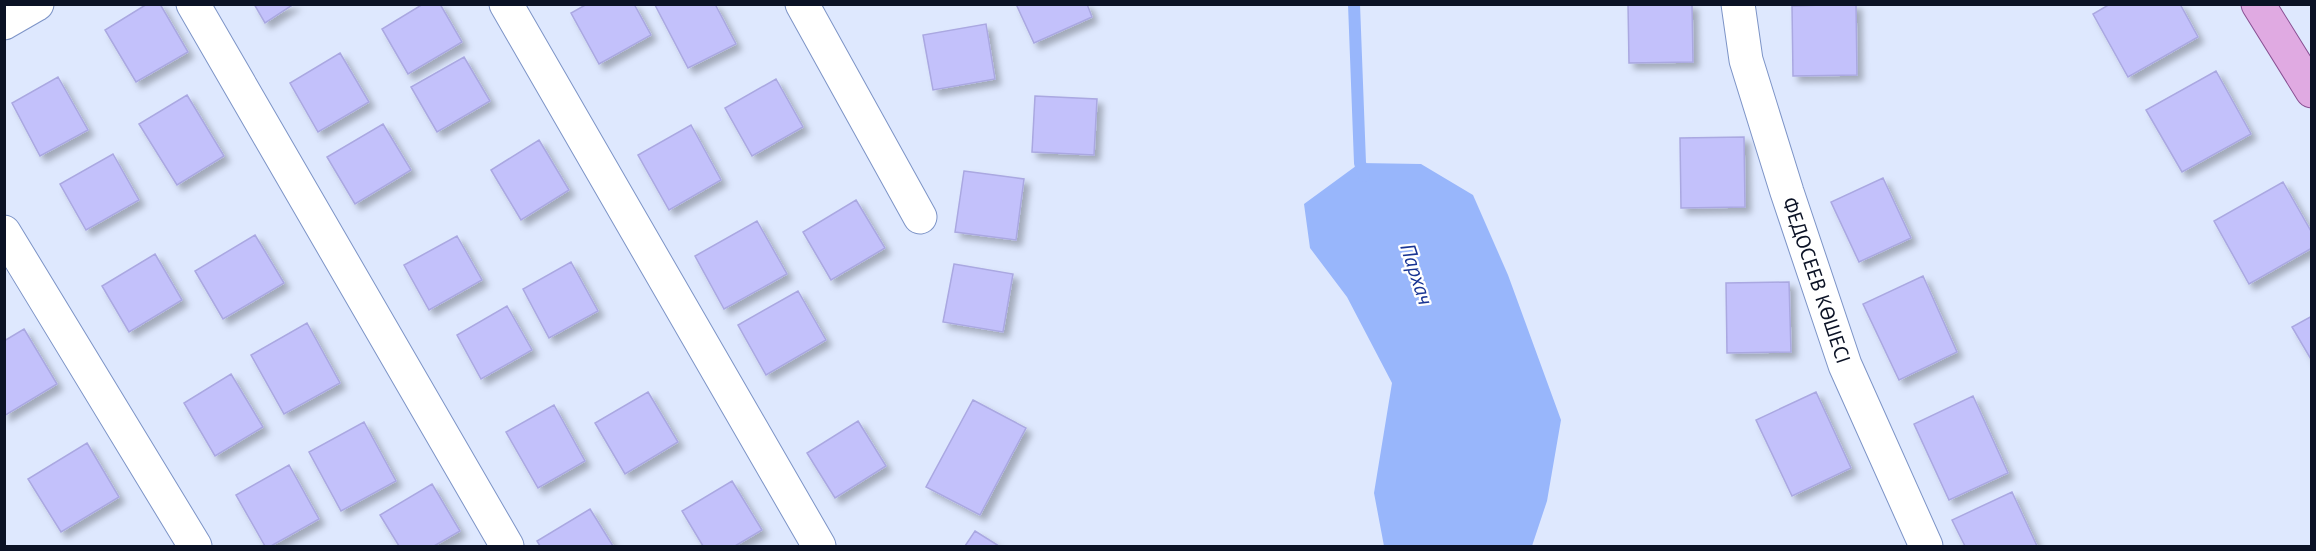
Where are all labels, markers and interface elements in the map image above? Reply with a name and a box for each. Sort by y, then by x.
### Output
street label: ФЕДОСЕЕВ КӨШЕСІ [1777,194,1857,367]
water label: Пархач [1394,240,1440,308]

